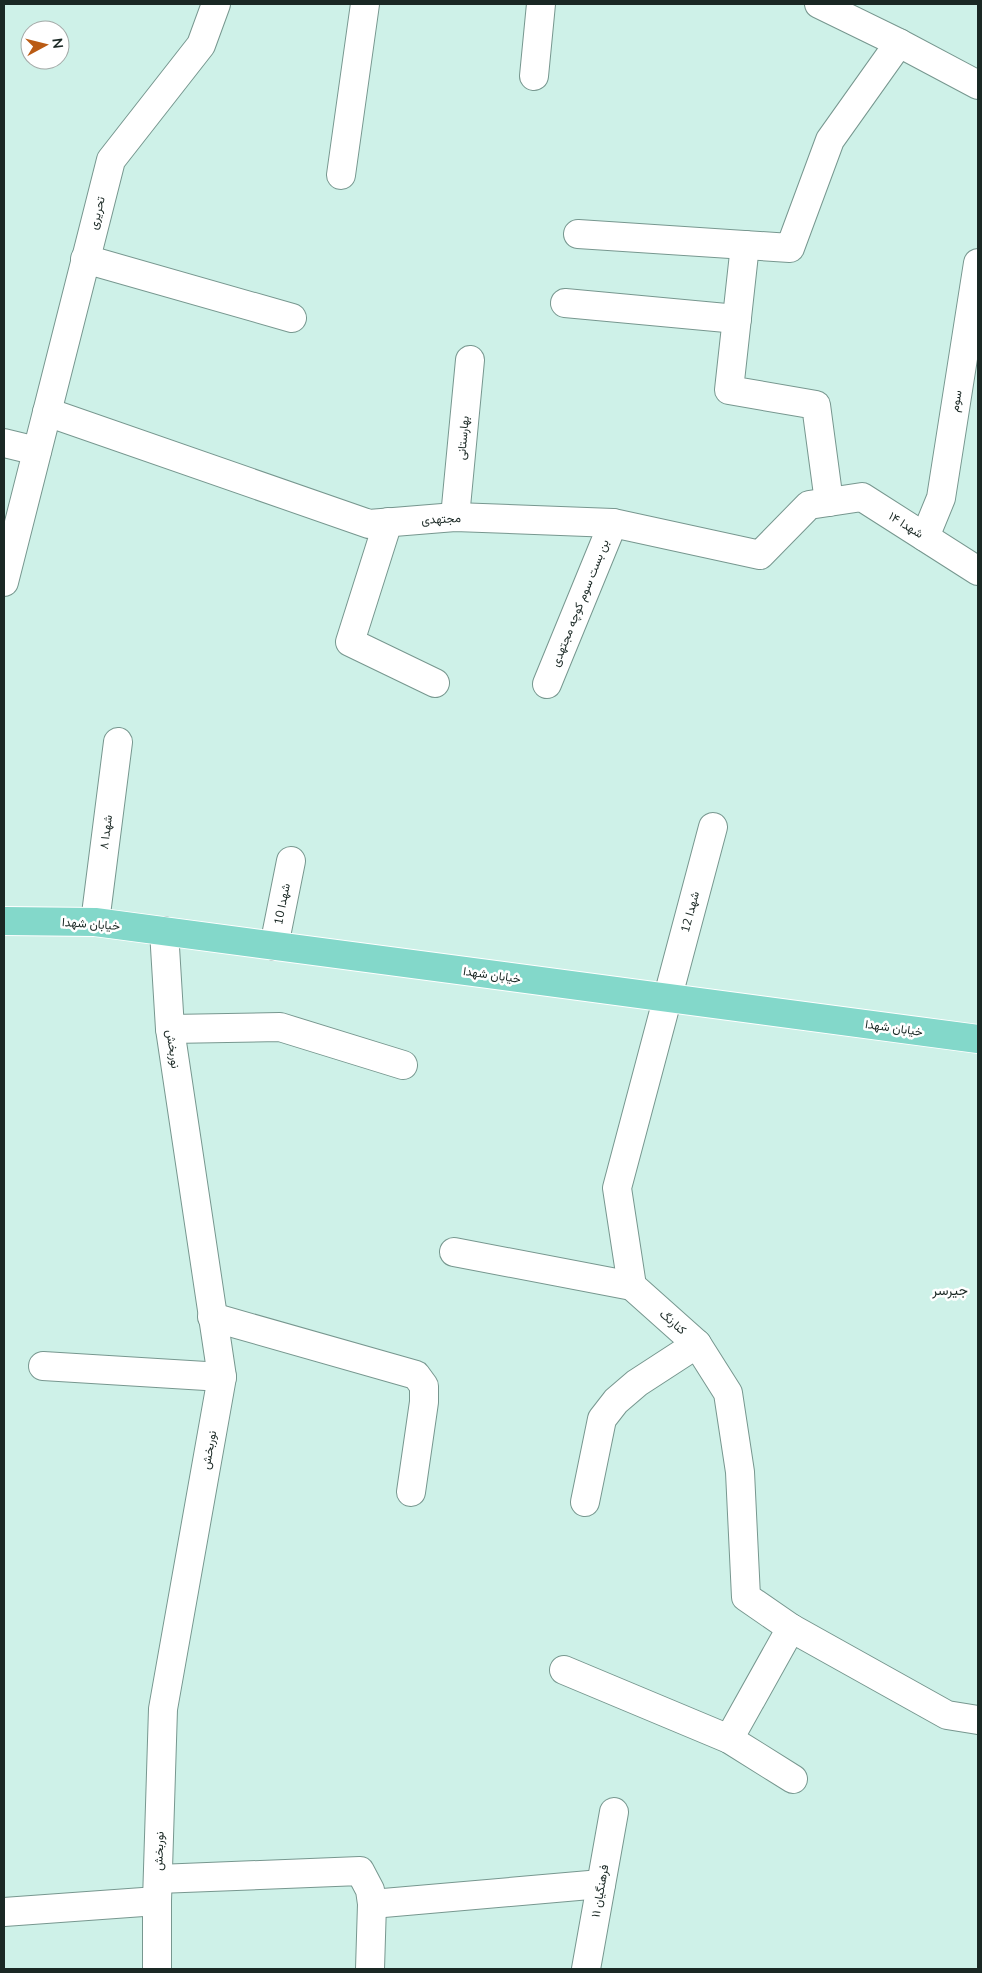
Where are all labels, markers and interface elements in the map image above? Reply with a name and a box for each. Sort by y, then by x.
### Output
north arrow [20,20,70,70]
text: N [47,37,67,50]
street label: تحریری [85,194,109,231]
street label: سوم [946,389,966,413]
street label: بهارستانی [453,415,473,461]
street label: شهدا ۱۴ [886,508,926,542]
street label: مجتهدی [421,510,461,528]
street label: بن بست سوم کوچه مجتهدی [547,537,613,669]
street label: شهدا ۸ [96,814,116,850]
street label: شهدا 10 [270,882,294,926]
street label: شهدا 12 [677,890,703,934]
street label: خیابان شهدا [61,914,121,934]
street label: خیابان شهدا [462,963,522,987]
street label: خیابان شهدا [864,1016,924,1040]
street label: نوربخش [162,1029,184,1069]
district label: جیرسر [931,1281,968,1300]
street label: کنارنگ [656,1306,690,1338]
street label: نوربخش [198,1429,220,1471]
street label: نوربخش [150,1831,168,1871]
street label: فرهنگیان ۱۱ [587,1863,613,1919]

